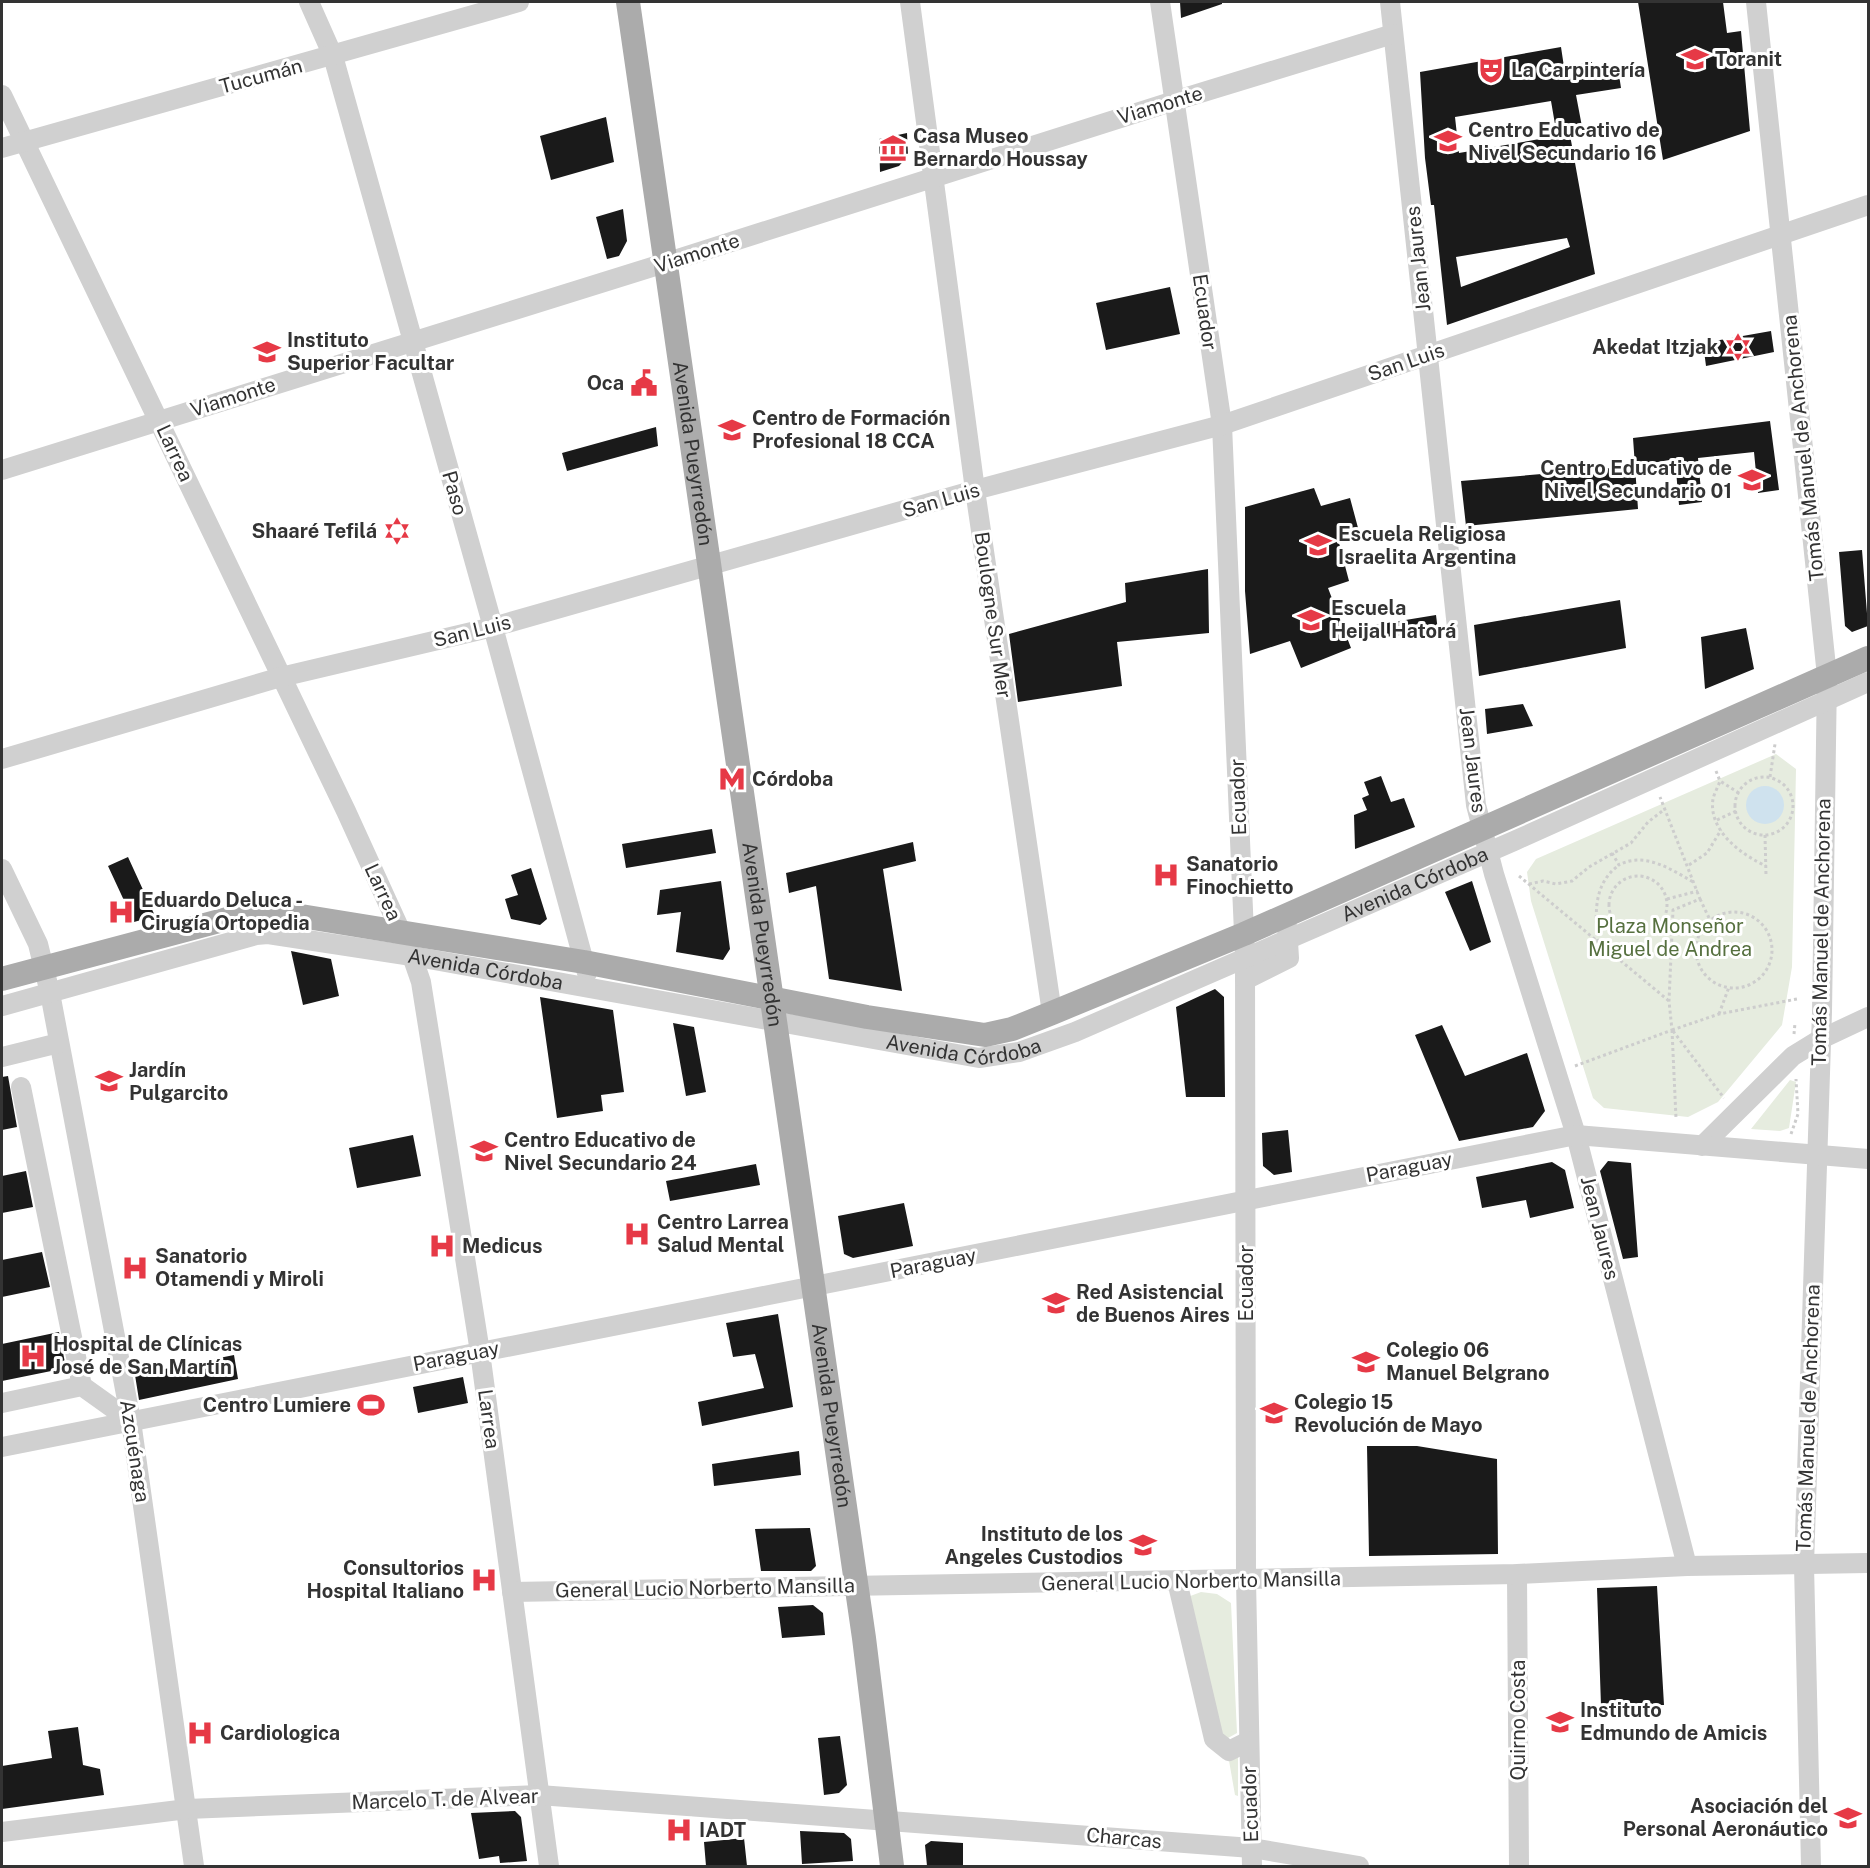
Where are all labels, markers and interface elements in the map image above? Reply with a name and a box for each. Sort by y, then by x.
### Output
school or university icon: Toranit [1680,44,1710,74]
place label: Toranit [1715,47,1782,71]
street label: Tucumán [217,53,305,99]
theatre icon: La Carpintería [1476,55,1506,85]
place label: La Carpintería [1511,58,1645,82]
street label: Viamonte [1114,81,1206,129]
place label: Centro Educativo de Nivel Secundario 16 [1468,118,1660,165]
place label: Casa Museo Bernardo Houssay [913,124,1088,171]
school or university icon: Centro Educativo de Nivel Secundario 16 [1433,126,1463,156]
museum icon: Casa Museo Bernardo Houssay [878,133,908,163]
street label: Jean Jaures [1401,205,1435,313]
street label: Viamonte [651,228,743,278]
street label: Ecuador [1188,272,1222,352]
street label: Tomás Manuel de Anchorena [1777,314,1829,582]
place label: Instituto Superior Facultar [287,328,454,375]
synagogue icon: Akedat Itzjak [1723,332,1753,362]
place label: Akedat Itzjak [1592,335,1718,359]
school or university icon: Instituto Superior Facultar [252,337,282,367]
street label: San Luis [1365,338,1447,386]
street label: Avenida Pueyrredón [668,359,718,547]
public building icon: Oca [629,368,659,398]
place label: Oca [587,371,624,395]
street label: Viamonte [187,372,279,422]
place label: Centro de Formación Profesional 18 CCA [752,406,950,453]
school or university icon: Centro de Formación Profesional 18 CCA [717,415,747,445]
street label: Larrea [151,421,199,485]
place label: Centro Educativo de Nivel Secundario 01 [1540,456,1732,503]
school or university icon: Centro Educativo de Nivel Secundario 01 [1737,465,1767,495]
street label: Paso [437,468,473,518]
street label: San Luis [900,478,982,522]
synagogue icon: Shaaré Tefilá [382,516,412,546]
place label: Shaaré Tefilá [251,519,377,543]
place label: Escuela Religiosa Israelita Argentina [1338,522,1516,569]
street label: Boulogne Sur Mer [969,530,1017,700]
school or university icon: Escuela Religiosa Israelita Argentina [1303,530,1333,560]
place label: Escuela Heijal Hatorá [1331,596,1456,643]
school or university icon: Escuela Heijal Hatorá [1296,605,1326,635]
street label: San Luis [431,610,513,652]
street label: Jean Jaures [1455,706,1491,814]
street label: Ecuador [1225,758,1251,836]
metro station icon: Córdoba [717,764,747,794]
place label: Córdoba [752,767,833,791]
street label: Tomás Manuel de Anchorena [1807,798,1835,1066]
street label: Avenida Pueyrredón [737,840,788,1028]
street label: Avenida Córdoba [1338,842,1492,927]
place label: Sanatorio Finochietto [1186,852,1293,899]
street label: Larrea [359,860,407,924]
hospital icon: Sanatorio Finochietto [1151,860,1181,890]
place label: Eduardo Deluca - Cirugía Ortopedia [141,888,310,935]
hospital icon: Eduardo Deluca - Cirugía Ortopedia [106,897,136,927]
park label: Plaza Monseñor Miguel de Andrea [1588,914,1752,961]
street label: Avenida Córdoba [406,943,565,995]
street label: Avenida Córdoba [884,1029,1044,1070]
place label: Jardín Pulgarcito [129,1058,228,1105]
school or university icon: Jardín Pulgarcito [94,1066,124,1096]
place label: Centro Educativo de Nivel Secundario 24 [504,1128,697,1175]
school or university icon: Centro Educativo de Nivel Secundario 24 [469,1136,499,1166]
street label: Paraguay [1364,1147,1454,1187]
street label: Jean Jaures [1576,1174,1624,1282]
place label: Centro Larrea Salud Mental [657,1210,789,1257]
hospital icon: Centro Larrea Salud Mental [622,1219,652,1249]
hospital icon: Medicus [427,1231,457,1261]
place label: Medicus [462,1234,543,1258]
street label: Paraguay [888,1243,978,1283]
place label: Sanatorio Otamendi y Miroli [155,1244,324,1291]
street label: Ecuador [1234,1244,1258,1321]
hospital icon: Sanatorio Otamendi y Miroli [120,1253,150,1283]
place label: Red Asistencial de Buenos Aires [1076,1280,1230,1327]
street label: Tomás Manuel de Anchorena [1791,1284,1825,1552]
school or university icon: Red Asistencial de Buenos Aires [1041,1288,1071,1318]
street label: Avenida Pueyrredón [807,1321,857,1509]
place label: Hospital de Clínicas José de San Martín [53,1332,242,1379]
street label: Paraguay [411,1336,501,1376]
place label: Colegio 06 Manuel Belgrano [1386,1338,1549,1385]
hospital icon: Hospital de Clínicas José de San Martín [18,1341,48,1371]
school or university icon: Colegio 06 Manuel Belgrano [1351,1347,1381,1377]
street label: Larrea [473,1388,505,1450]
sports icon: Centro Lumiere [356,1390,386,1420]
place label: Colegio 15 Revolución de Mayo [1294,1390,1483,1437]
place label: Centro Lumiere [203,1393,351,1417]
street label: Azcuénaga [115,1398,155,1504]
school or university icon: Colegio 15 Revolución de Mayo [1259,1398,1289,1428]
place label: Instituto de los Angeles Custodios [945,1522,1123,1569]
school or university icon: Instituto de los Angeles Custodios [1128,1530,1158,1560]
place label: Consultorios Hospital Italiano [307,1556,464,1603]
hospital icon: Consultorios Hospital Italiano [469,1565,499,1595]
street label: General Lucio Norberto Mansilla [1041,1566,1341,1596]
street label: General Lucio Norberto Mansilla [555,1573,855,1603]
street label: Quirno Costa [1506,1660,1530,1780]
place label: Instituto Edmundo de Amicis [1580,1698,1767,1745]
school or university icon: Instituto Edmundo de Amicis [1545,1707,1575,1737]
hospital icon: Cardiologica [185,1718,215,1748]
place label: Cardiologica [220,1721,340,1745]
street label: Ecuador [1237,1765,1263,1843]
street label: Marcelo T. de Alvear [351,1784,539,1814]
place label: Asociación del Personal Aeronáutico [1623,1794,1828,1841]
school or university icon: Asociación del Personal Aeronáutico [1833,1803,1863,1833]
hospital icon: IADT [664,1815,694,1845]
place label: IADT [699,1818,746,1842]
street label: Charcas [1085,1823,1163,1853]

